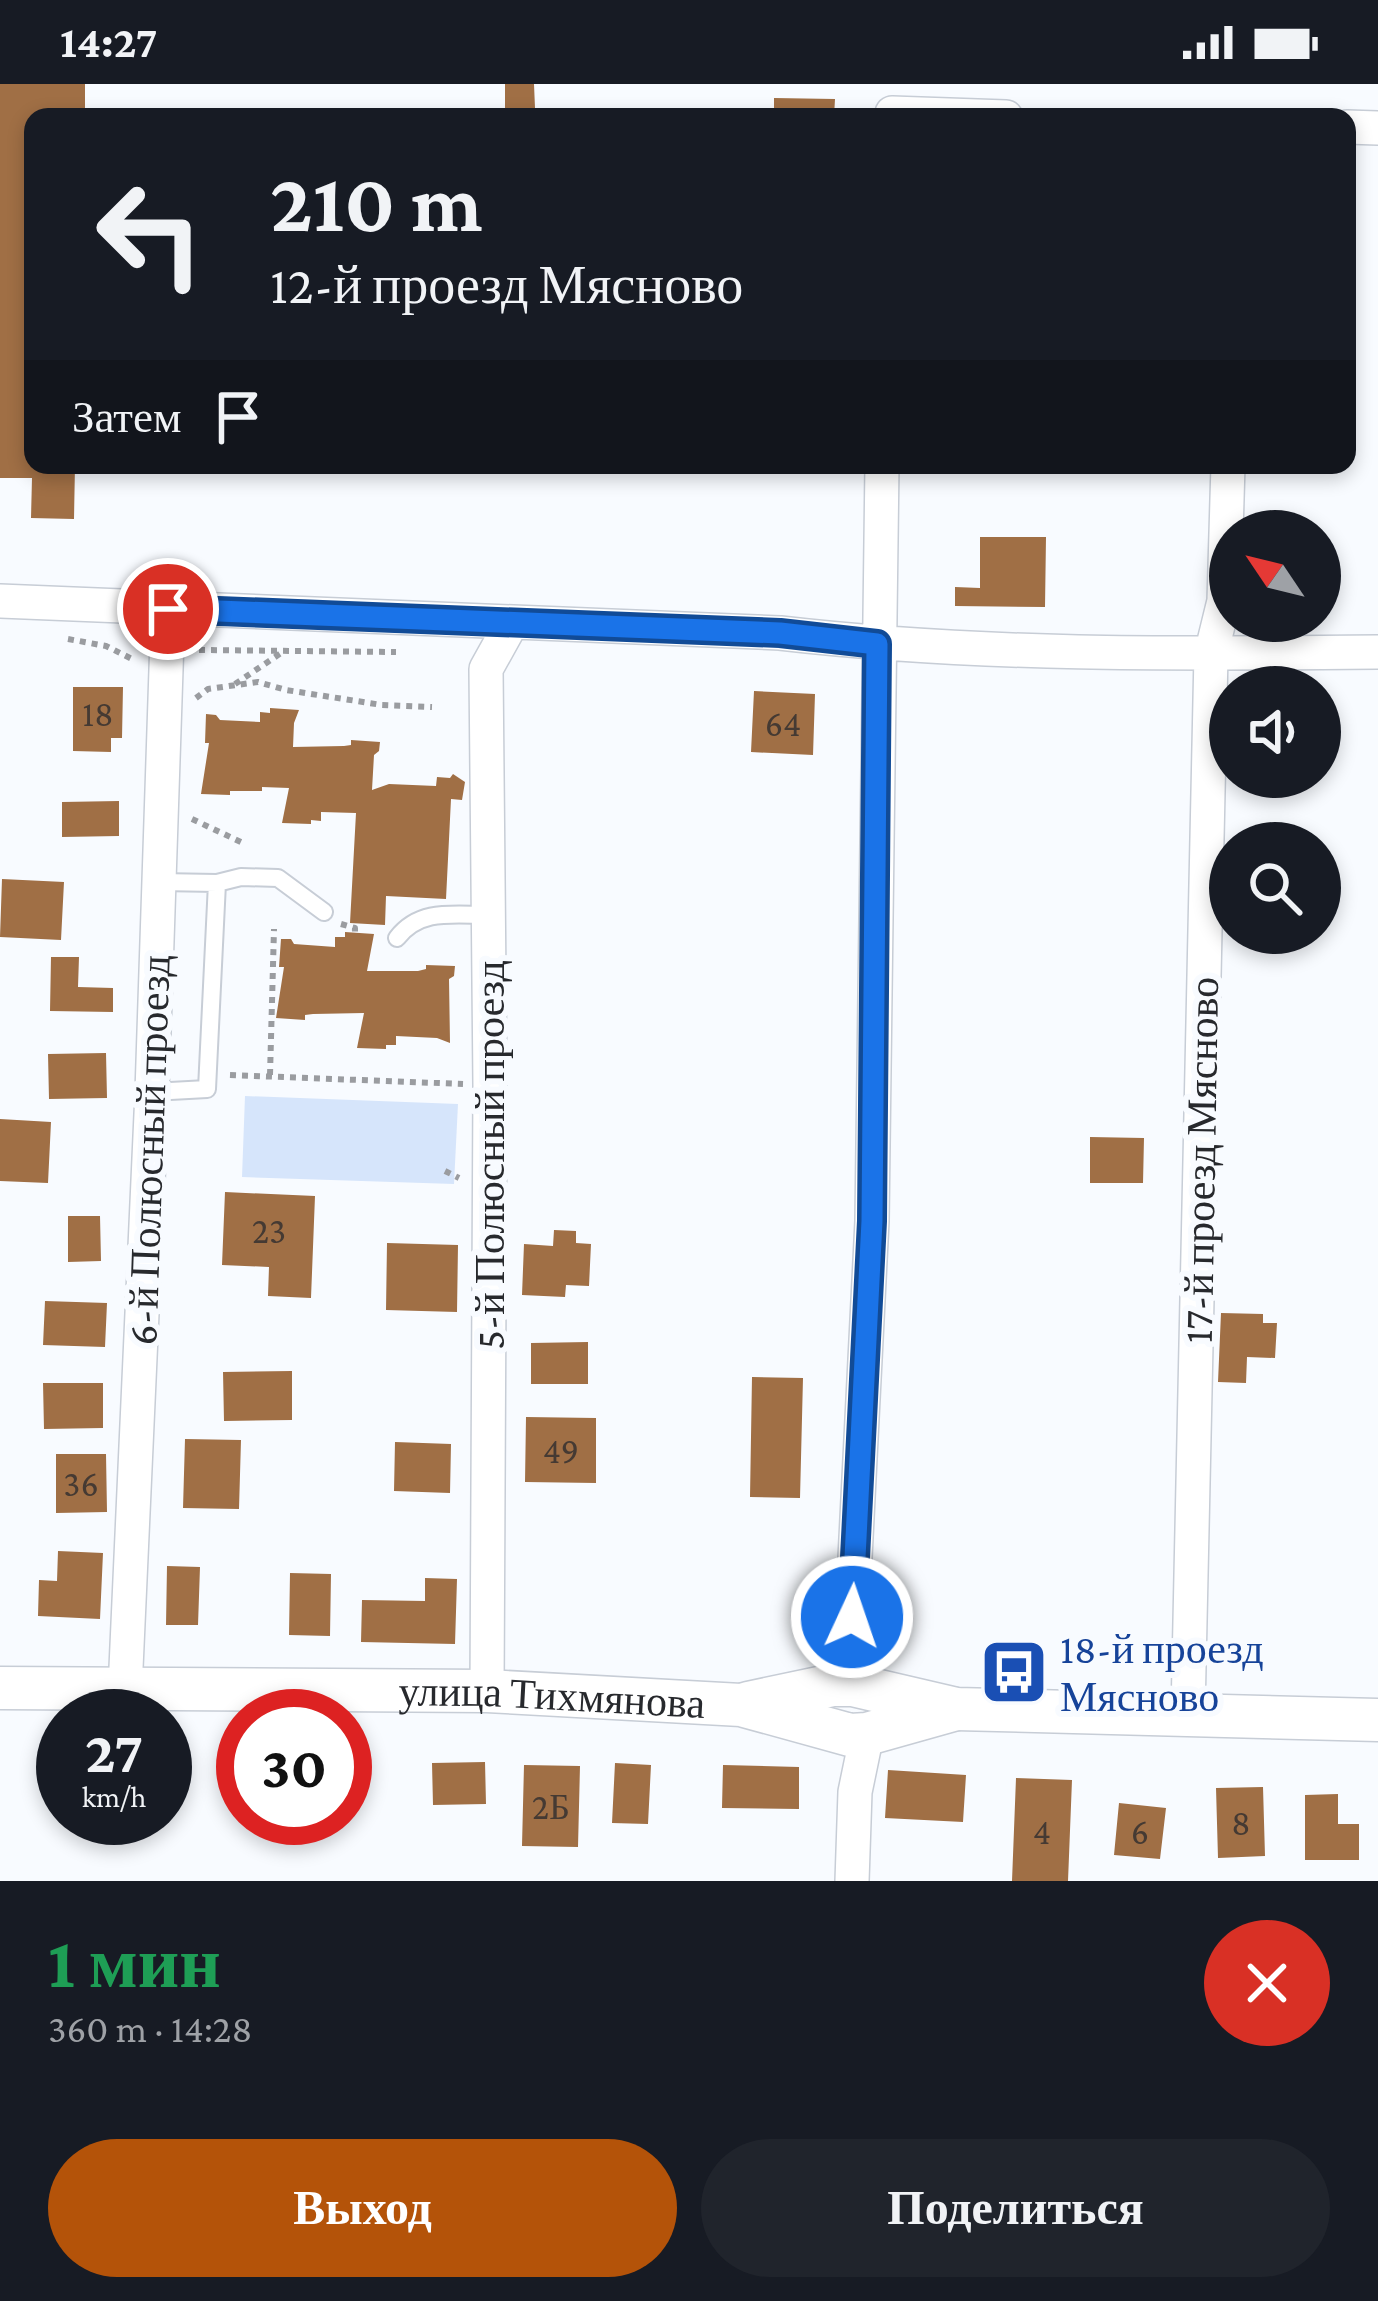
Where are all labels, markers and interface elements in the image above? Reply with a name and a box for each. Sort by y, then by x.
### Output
text: 14:27 [60,17,157,67]
icon: left [72,156,228,312]
text: 210 m [270,156,483,249]
text: 12-й проезд Мясново [270,255,743,315]
icon: arrive [205,384,271,450]
text: Затем [72,392,181,442]
north arrow [1209,510,1341,642]
map controls [1209,510,1341,954]
pin [117,558,219,660]
icon: arrive [135,576,201,642]
button: sound [1209,666,1341,798]
house number: 18 [82,694,114,734]
house number: 64 [765,704,801,744]
button: search [1209,822,1341,954]
street label: 6-й Полюсный проезд [118,954,179,1346]
street label: 5-й Полюсный проезд [466,960,513,1350]
street label: 17-й проезд Мясново [1174,976,1227,1344]
house number: 23 [252,1211,286,1251]
house number: 49 [543,1431,579,1471]
house number: 36 [63,1464,99,1504]
position arrow [789,1554,915,1680]
place label: 18-й проезд Мясново [1060,1625,1264,1720]
bus stop icon: 18-й проезд Мясново [979,1637,1049,1707]
street label: улица Тихмянова [398,1667,707,1727]
speed limit sign: 30 [216,1689,372,1845]
text: 27 [85,1718,143,1785]
text: km/h [82,1780,146,1813]
house number: 2Б [532,1787,570,1827]
house number: 8 [1231,1803,1251,1843]
house number: 4 [1033,1812,1051,1852]
house number: 6 [1131,1812,1149,1852]
button: close [1204,1920,1330,2046]
text: 1 мин [48,1922,221,2002]
text: 360 m · 14:28 [48,2007,252,2050]
button: Выход [48,2139,677,2277]
button: Поделиться [701,2139,1330,2277]

